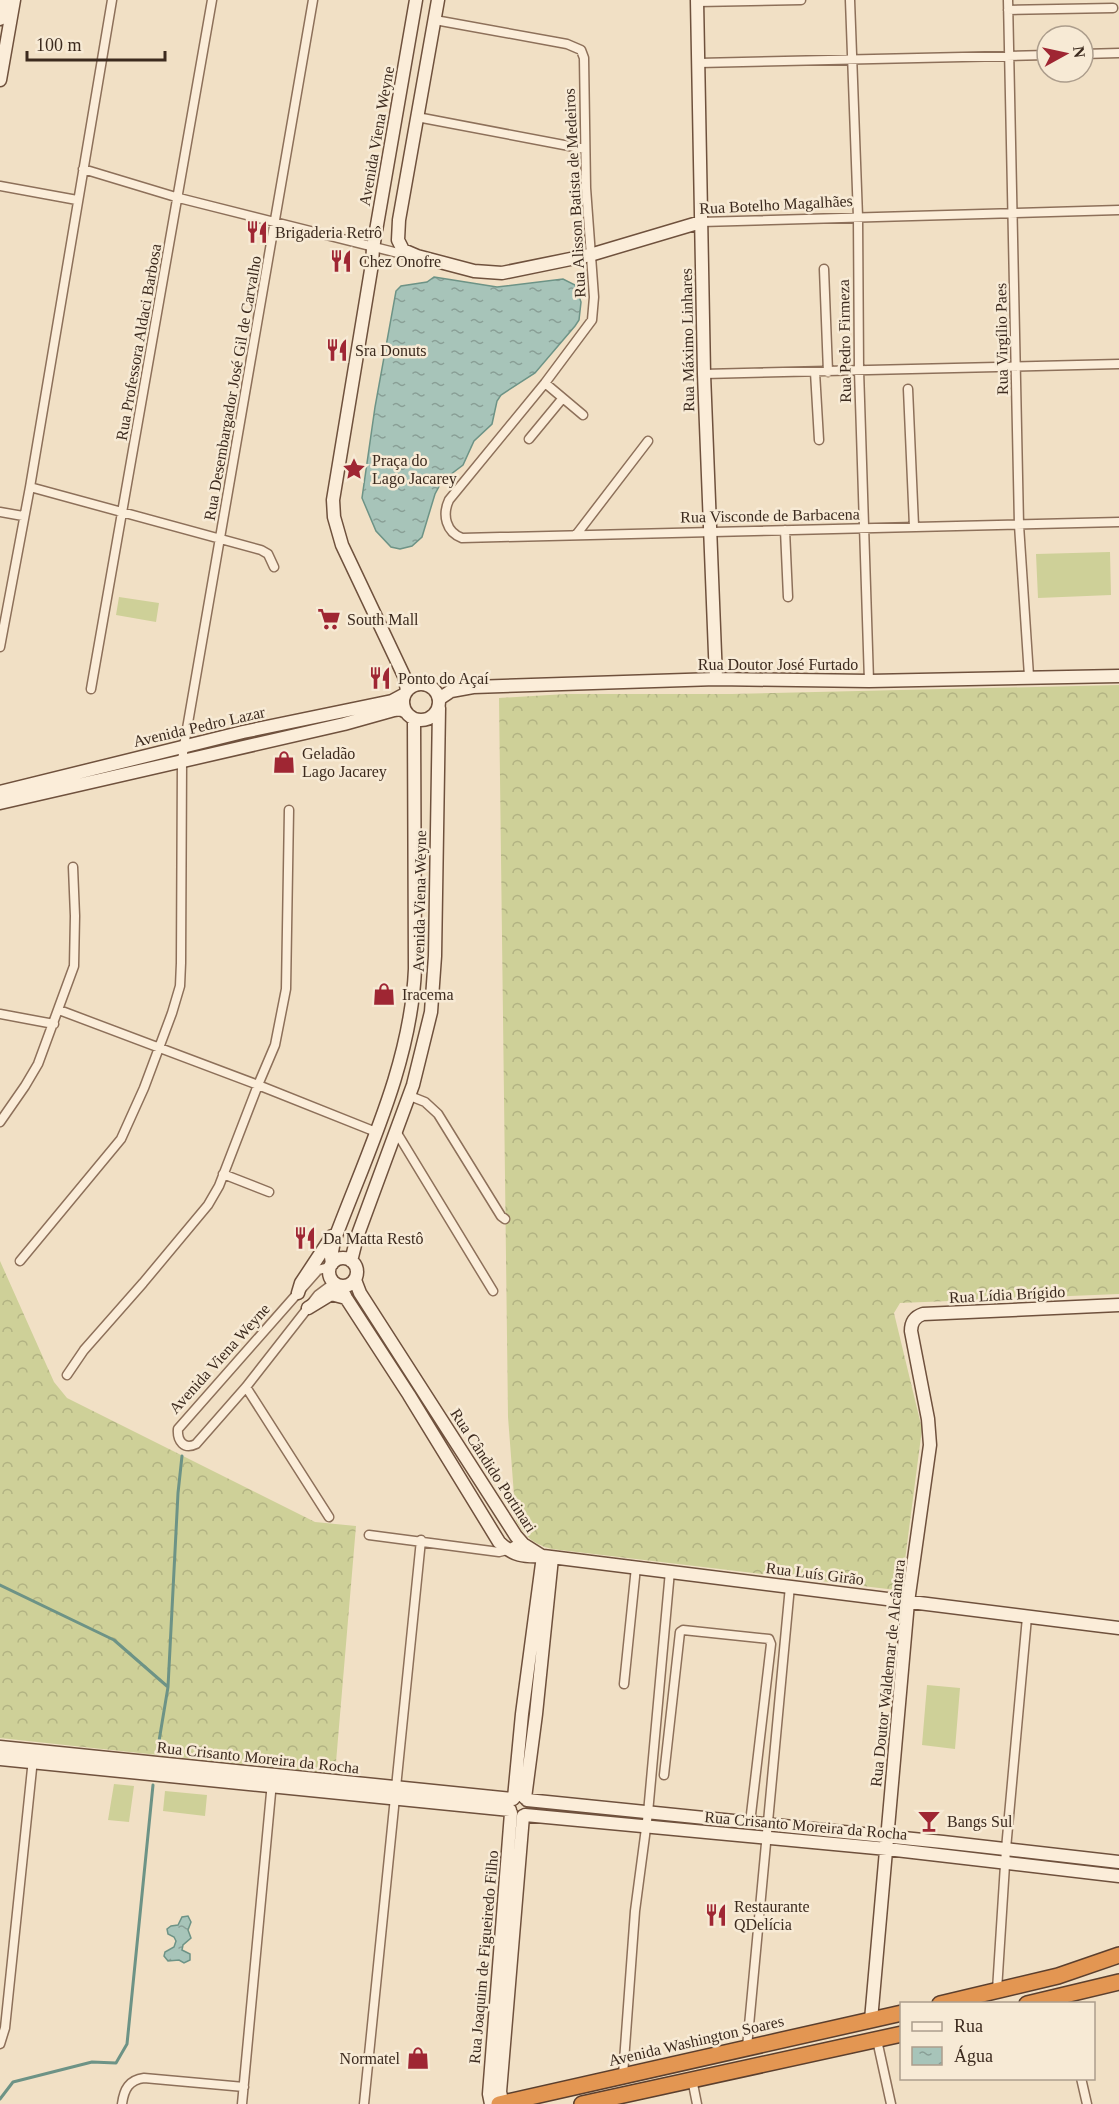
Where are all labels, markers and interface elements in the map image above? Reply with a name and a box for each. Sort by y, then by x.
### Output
scale bar [27,24,165,62]
north arrow [1035,24,1095,84]
text: 100 m [36,35,82,55]
text: N [1070,45,1089,59]
street label: Avenida Viena Weyne [356,65,398,208]
street label: Rua Alisson Batista de Medeiros [561,88,588,298]
street label: Rua Botelho Magalhães [699,192,853,218]
restaurant icon: Brigaderia Retrô [244,219,270,245]
place label: Brigaderia Retrô [275,224,382,242]
street label: Rua Professora Aldaci Barbosa [113,242,164,442]
restaurant icon: Chez Onofre [328,248,354,274]
place label: Chez Onofre [359,253,441,270]
street label: Rua Desembargador José Gil de Carvalho [201,254,265,522]
street label: Rua Máximo Linhares [678,268,697,412]
street label: Rua Pedro Firmeza [835,279,854,403]
street label: Rua Virgílio Paes [992,283,1012,395]
restaurant icon: Sra Donuts [324,337,350,363]
place label: Sra Donuts [355,342,427,359]
place label: Praça do Lago Jacarey [372,452,457,488]
place icon: Praça do Lago Jacarey [341,456,367,482]
street label: Rua Visconde de Barbacena [680,505,860,526]
supermarket icon: South Mall [316,606,342,632]
place label: South Mall [347,611,419,628]
street label: Rua Doutor José Furtado [698,656,858,673]
restaurant icon: Ponto do Açaí [367,665,393,691]
place label: Ponto do Açaí [398,670,489,688]
street label: Avenida Pedro Lazar [132,703,267,750]
place label: Geladão Lago Jacarey [302,745,387,781]
shop icon: Geladão Lago Jacarey [271,749,297,775]
street label: Avenida Viena Weyne [410,830,430,972]
shop icon: Iracema [371,981,397,1007]
place label: Iracema [402,986,454,1003]
restaurant icon: Da Matta Restô [292,1225,318,1251]
place label: Da Matta Restô [323,1230,423,1247]
street label: Rua Lídia Brígido [948,1283,1066,1307]
street label: Avenida Viena Weyne [166,1300,274,1417]
street label: Rua Cândido Portinari [447,1405,540,1536]
street label: Rua Luís Girão [765,1559,865,1588]
street label: Rua Doutor Waldemar de Alcântara [867,1559,908,1788]
street label: Rua Crisanto Moreira da Rocha [156,1738,360,1777]
street label: Rua Crisanto Moreira da Rocha [704,1808,908,1843]
bar icon: Bangs Sul [916,1808,942,1834]
place label: Bangs Sul [947,1813,1013,1831]
street label: Rua Joaquim de Figueiredo Filho [466,1850,502,2065]
place label: Restaurante QDelícia [734,1898,810,1933]
restaurant icon: Restaurante QDelícia [703,1902,729,1928]
legend [900,2002,1095,2080]
street label: Avenida Washington Soares [607,2012,786,2070]
text: Rua [954,2016,983,2036]
shop icon: Normatel [405,2045,431,2071]
text: Água [954,2045,993,2066]
place label: Normatel [340,2050,401,2067]

